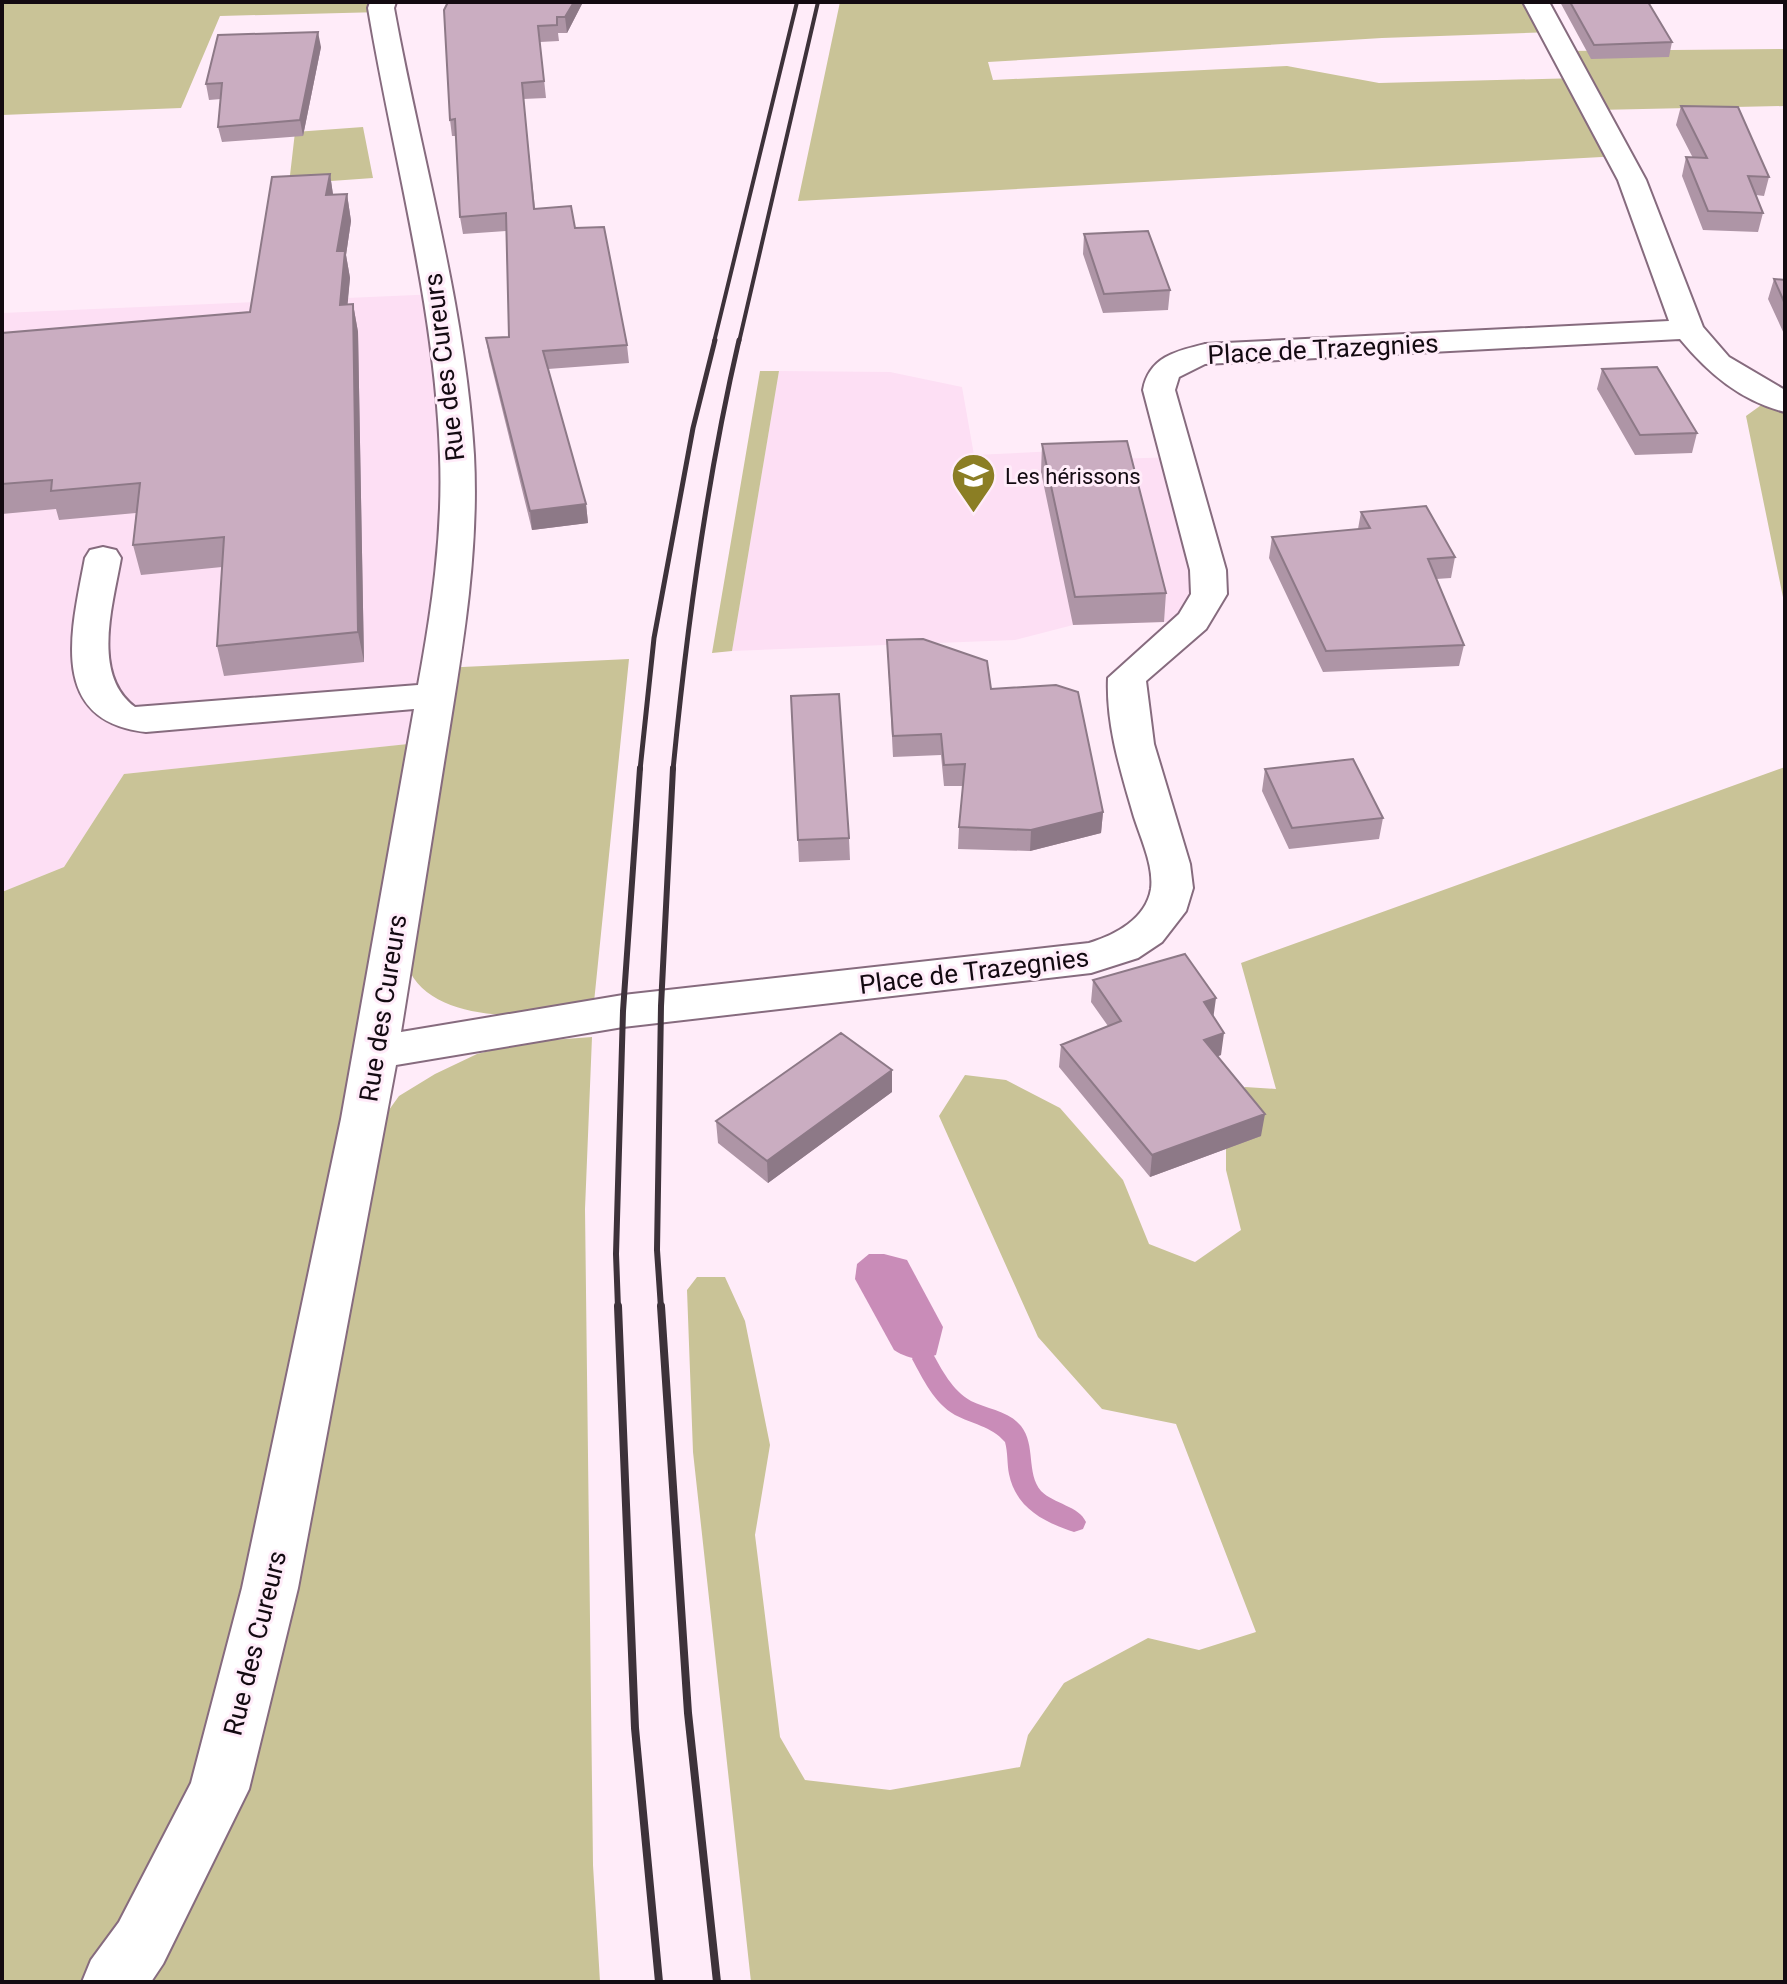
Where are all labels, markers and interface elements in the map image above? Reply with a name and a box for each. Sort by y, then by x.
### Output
street label: Rue des Cureurs [418,271,470,463]
street label: Place de Trazegnies [1207,328,1439,370]
school or university icon: Les hérissons [950,452,998,515]
place label: Les hérissons [1005,464,1141,489]
street label: Rue des Cureurs [353,912,413,1104]
street label: Place de Trazegnies [857,942,1091,1000]
street label: Rue des Cureurs [218,1548,292,1738]

